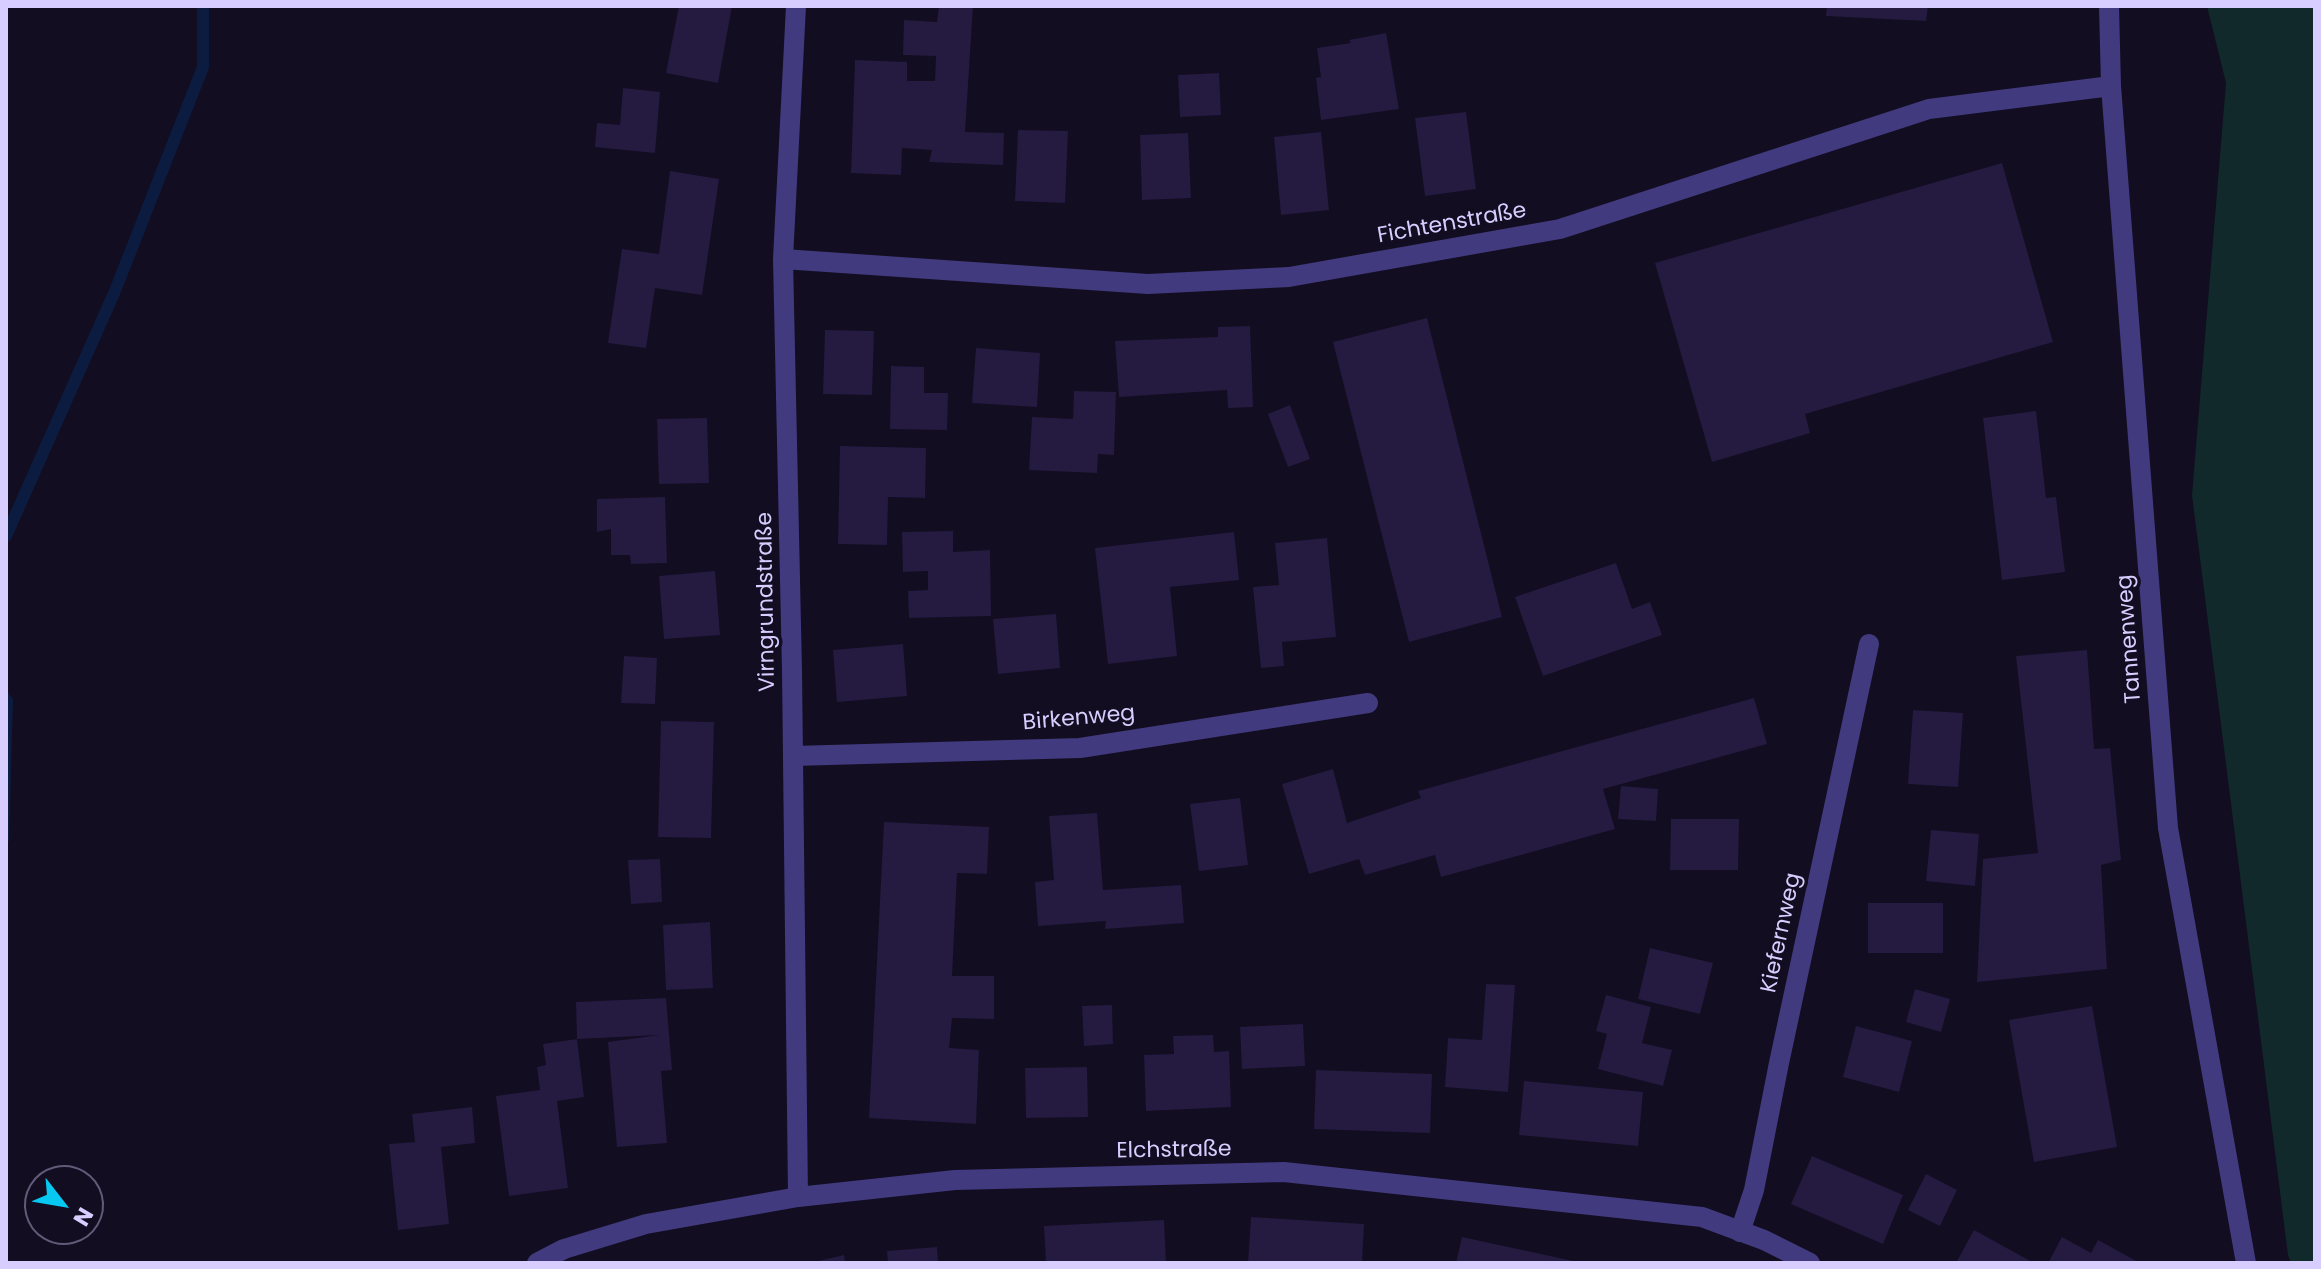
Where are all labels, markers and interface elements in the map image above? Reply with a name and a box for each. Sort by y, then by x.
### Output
street label: Fichtenstraße [1375,198,1529,250]
street label: Virngrundstraße [752,512,782,692]
street label: Tannenweg [2112,574,2148,704]
street label: Birkenweg [1022,701,1136,737]
street label: Kiefernweg [1756,871,1808,995]
street label: Elchstraße [1116,1137,1232,1165]
north arrow [24,1165,104,1245]
text: N [66,1202,101,1232]

